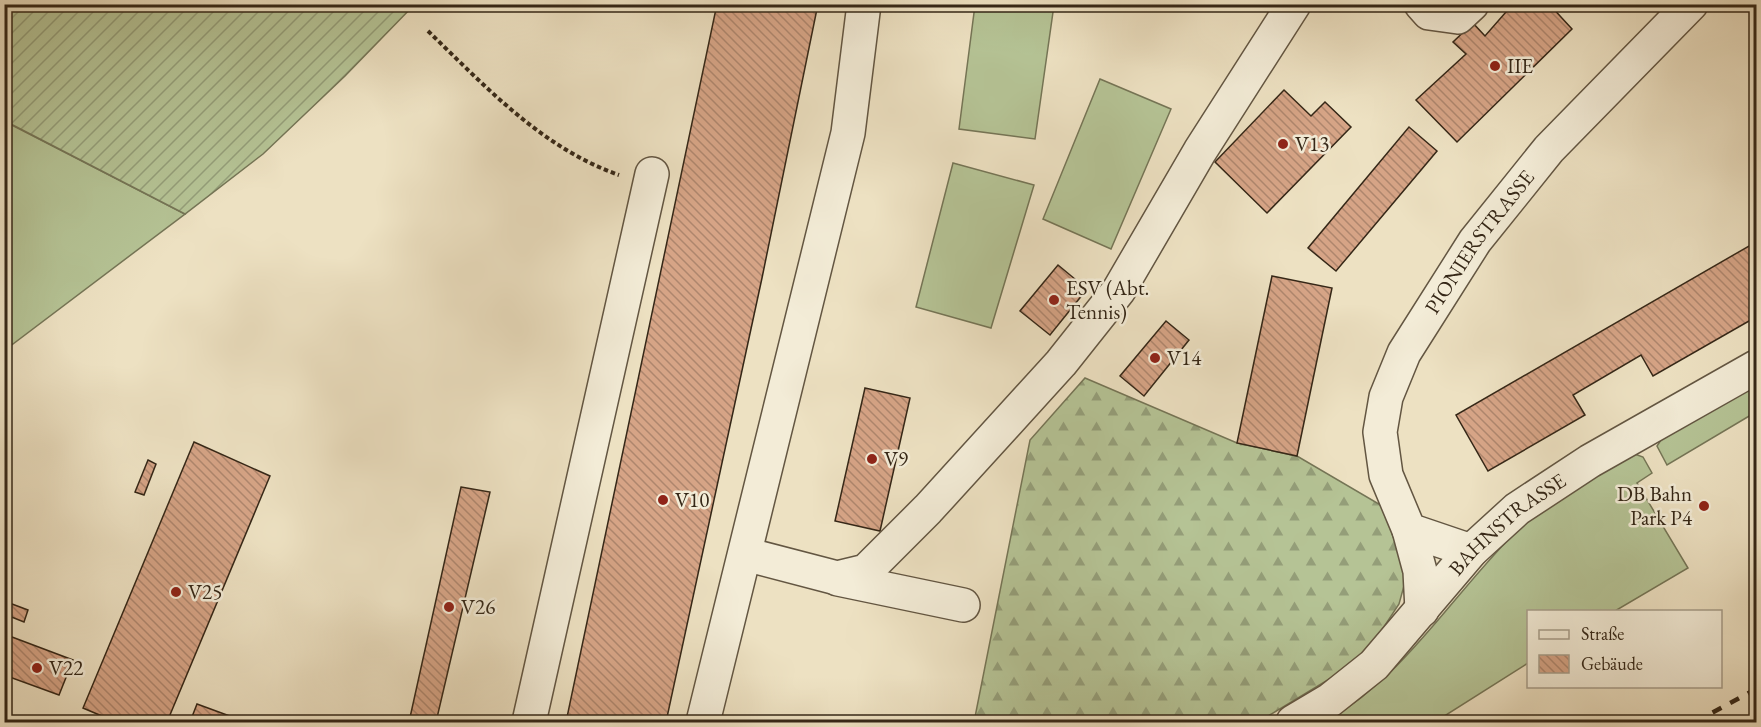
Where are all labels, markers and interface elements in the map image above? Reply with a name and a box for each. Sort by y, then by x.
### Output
place label: IIE [1507,52,1533,79]
marker: IIE [1488,59,1502,73]
place label: V13 [1295,130,1329,157]
marker: V13 [1276,137,1290,151]
street label: PIONIERSTRASSE [1418,164,1540,319]
place label: ESV (Abt. Tennis) [1066,274,1149,325]
marker: ESV (Abt. Tennis) [1047,293,1061,307]
place label: V14 [1167,344,1202,371]
marker: V14 [1148,351,1162,365]
place label: V9 [884,445,908,472]
marker: V9 [865,452,879,466]
street label: BAHNSTRASSE [1442,467,1571,581]
place label: DB Bahn Park P4 [1617,480,1693,531]
place label: V10 [675,486,709,513]
marker: V10 [656,493,670,507]
marker: DB Bahn Park P4 [1697,499,1711,513]
place label: V25 [188,578,222,605]
marker: V25 [169,585,183,599]
place label: V26 [461,593,495,620]
marker: V26 [442,600,456,614]
legend [1527,610,1722,688]
text: Straße [1581,622,1624,645]
text: Gebäude [1581,652,1643,675]
place label: V22 [49,654,83,681]
marker: V22 [30,661,44,675]

